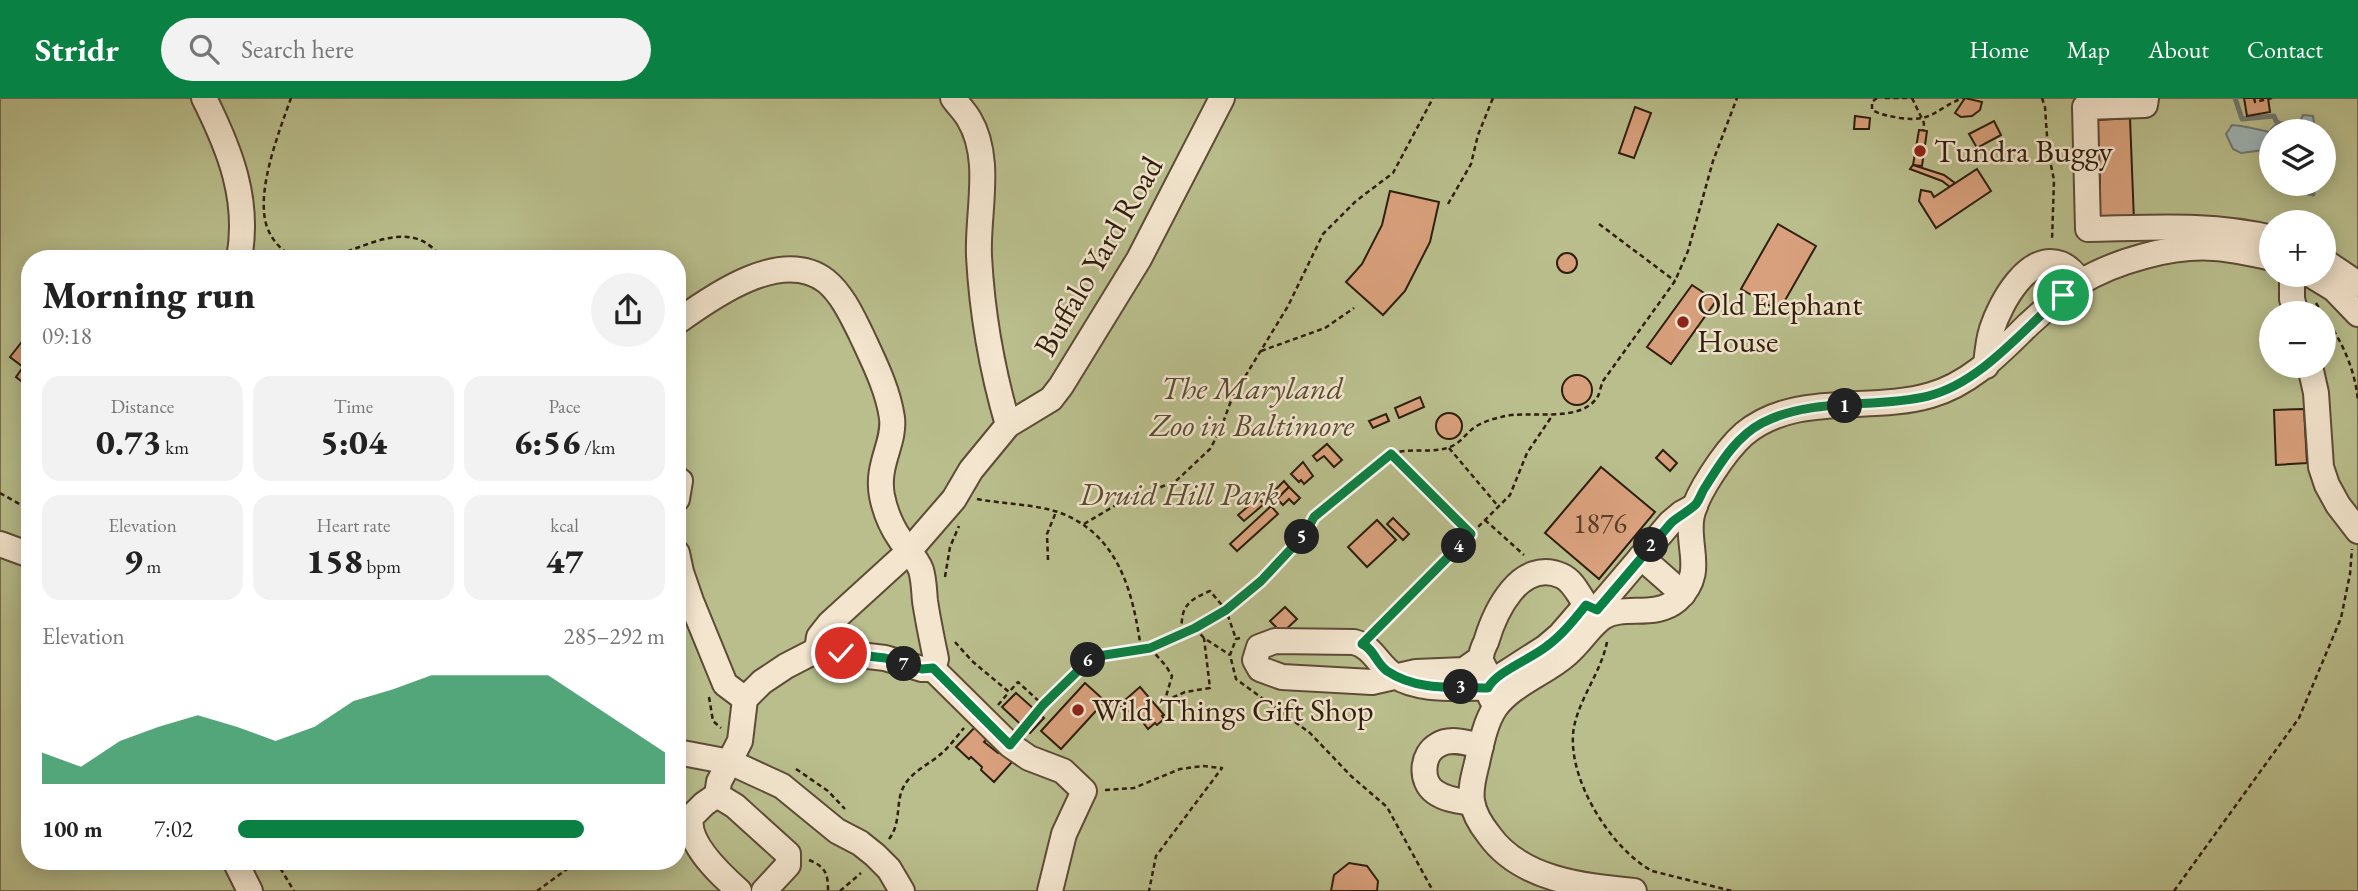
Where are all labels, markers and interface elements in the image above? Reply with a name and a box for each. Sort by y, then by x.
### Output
search box [161,18,651,81]
text: Stridr [35,28,119,71]
icon: search [185,30,223,68]
text: Search here [241,32,354,66]
text: Home [1969,34,2029,65]
text: Map [2067,34,2110,65]
text: About [2148,34,2209,65]
text: Contact [2247,34,2323,65]
map controls [2259,119,2336,378]
button: layers [2259,119,2336,196]
place label: Tundra Buggy [1934,130,2114,172]
marker: Tundra Buggy [1912,143,1928,159]
street label: Buffalo Yard Road [1024,148,1173,364]
button: + [2259,210,2336,287]
pin [2033,265,2093,325]
text: Morning run [42,270,255,319]
button: share [591,273,665,347]
icon: arrive [2044,276,2082,314]
place label: Old Elephant House [1697,283,1862,362]
button: − [2259,301,2336,378]
marker: Old Elephant House [1675,314,1691,330]
text: 09:18 [42,321,92,351]
park label: The Maryland Zoo in Baltimore [1149,367,1355,446]
pin: 1 [1828,388,1862,424]
text: 1 [1839,393,1850,418]
text: Distance [111,394,174,419]
text: Time [334,394,373,419]
text: Pace [549,394,580,419]
text: 0.73 [96,419,162,464]
text: 5:04 [320,419,387,464]
text: 6:56 [514,419,580,464]
text: km [162,435,189,460]
text: /km [580,435,615,460]
park label: Druid Hill Park [1078,473,1279,515]
house number: 1876 [1573,505,1627,541]
text: Elevation [108,513,177,538]
text: Heart rate [317,513,390,538]
text: kcal [550,513,579,538]
pin: 5 [1284,520,1320,555]
text: 5 [1296,524,1307,549]
pin: 4 [1442,528,1476,564]
pin: 2 [1634,528,1668,562]
text: 2 [1645,532,1656,557]
text: 4 [1453,533,1464,558]
text: 9 [124,538,143,583]
text: 158 [306,538,363,583]
text: 47 [546,538,583,583]
text: m [143,554,161,579]
text: bpm [363,554,401,579]
text: Elevation [42,621,125,651]
text: 285–292 m [564,621,665,651]
pin [811,623,871,683]
icon: check [822,634,860,672]
pin: 6 [1070,642,1106,678]
pin: 7 [886,646,922,682]
text: 6 [1082,647,1093,672]
text: 7 [898,651,909,676]
pin: 3 [1444,670,1478,704]
text: 3 [1455,674,1466,699]
place label: Wild Things Gift Shop [1092,689,1374,731]
marker: Wild Things Gift Shop [1070,702,1086,718]
text: 100 m [42,814,103,844]
text: 7:02 [154,814,193,844]

